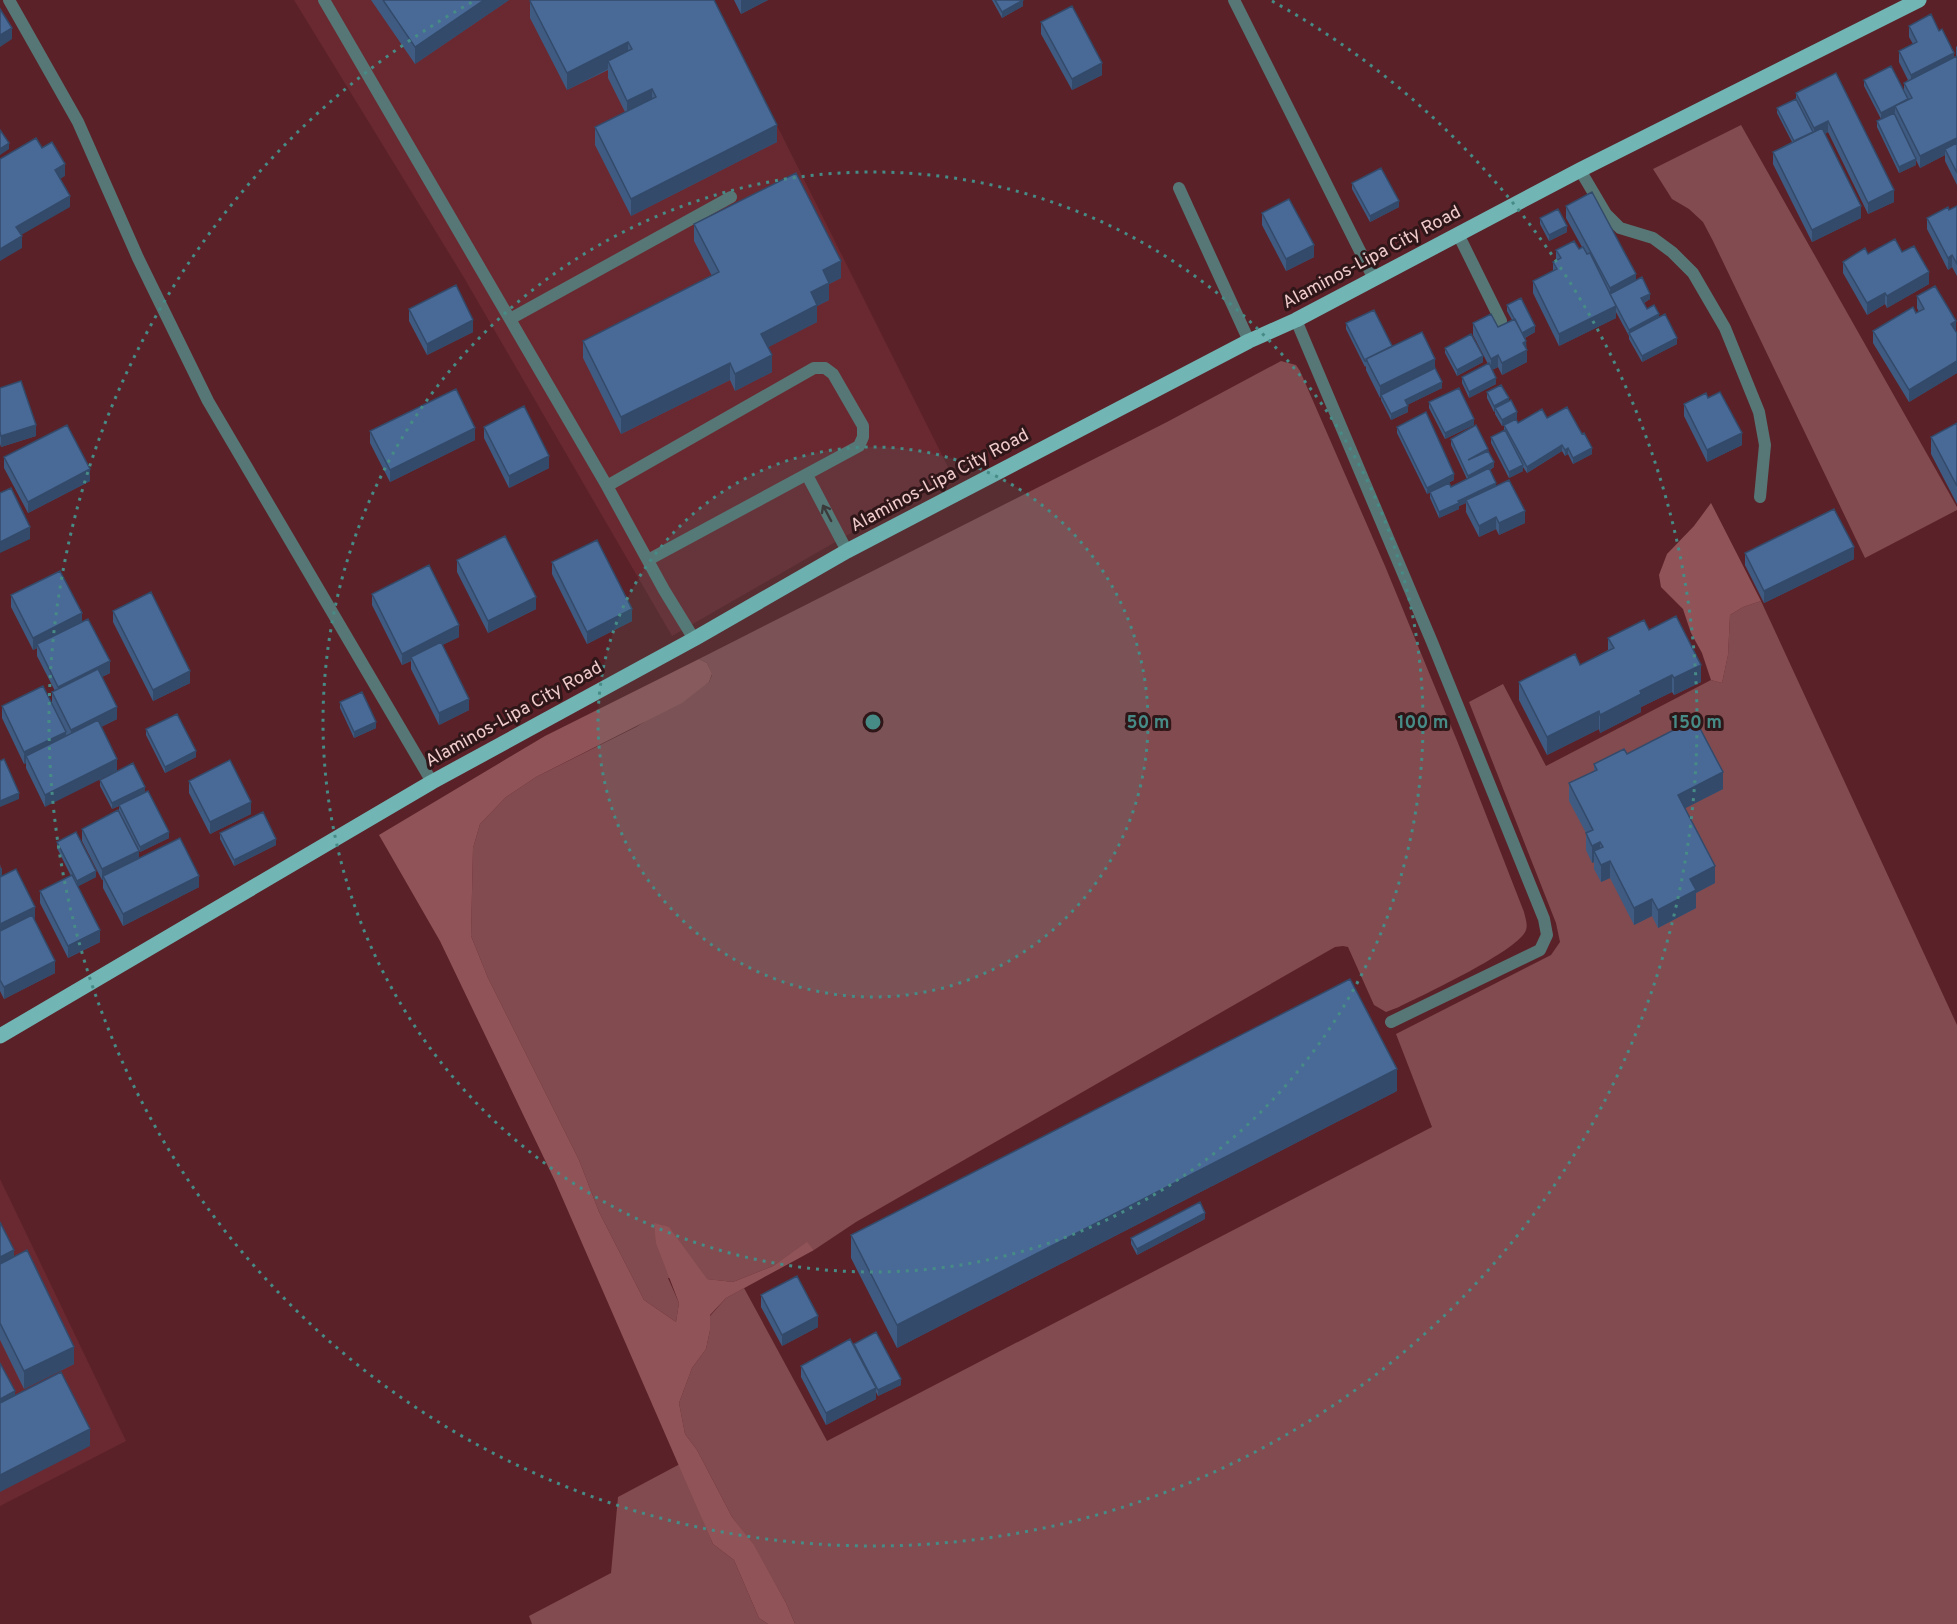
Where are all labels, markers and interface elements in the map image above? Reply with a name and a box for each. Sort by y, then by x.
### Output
street label: Alaminos-Lipa City Road [1279,201,1465,315]
street label: Alaminos-Lipa City Road [847,424,1033,538]
one-way arrow [821,505,832,523]
street label: Alaminos-Lipa City Road [421,657,607,773]
centre of rings [863,712,883,732]
text: 50 m [1126,712,1170,735]
text: 100 m [1397,712,1449,735]
text: 150 m [1672,712,1722,735]

